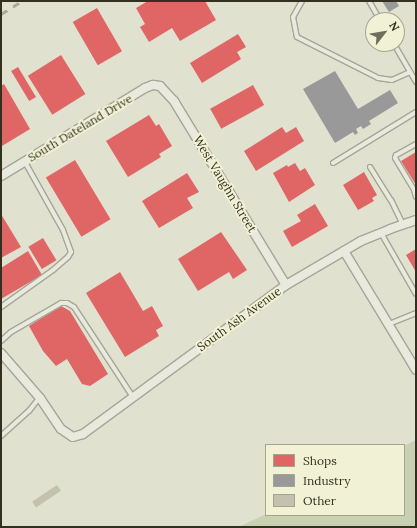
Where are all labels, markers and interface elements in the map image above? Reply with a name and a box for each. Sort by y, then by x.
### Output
north arrow [365,12,405,52]
text: N [386,19,403,34]
street label: South Dateland Drive [25,91,135,165]
street label: West Vaughn Street [190,133,260,235]
street label: South Ash Avenue [194,284,284,354]
legend [265,444,405,516]
text: Shops [303,453,337,468]
text: Industry [303,473,350,488]
text: Other [303,493,336,508]

